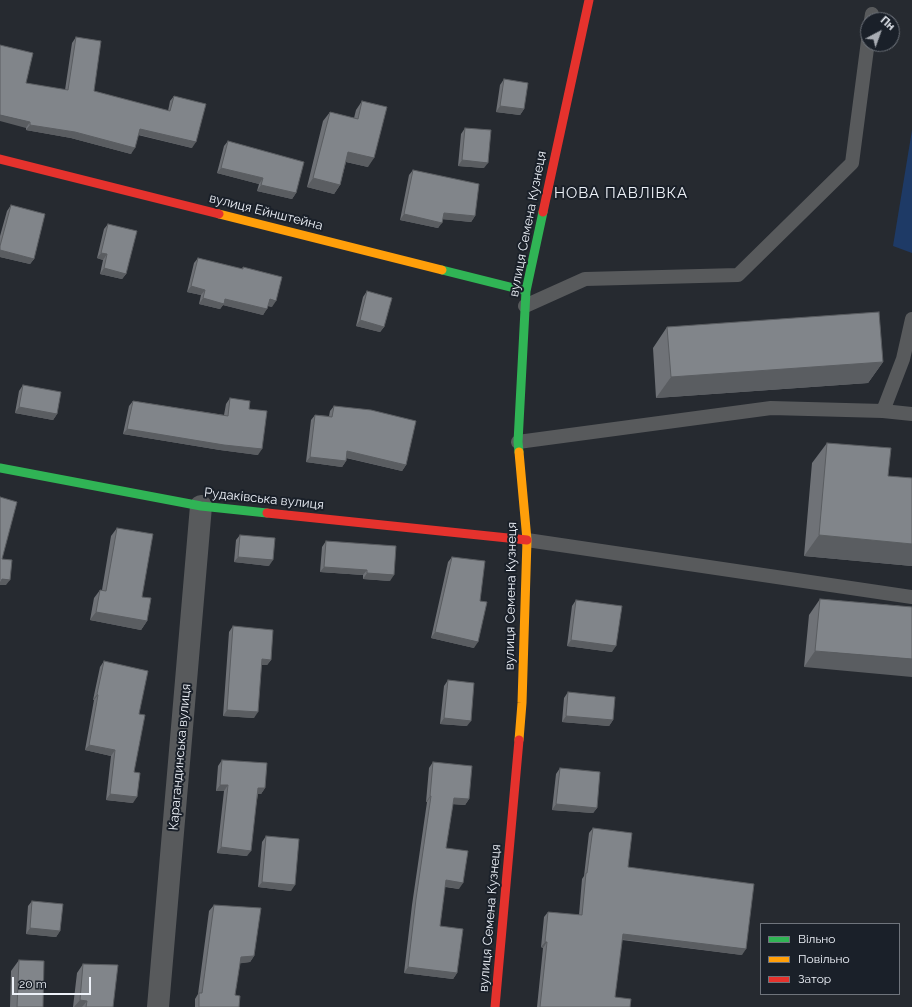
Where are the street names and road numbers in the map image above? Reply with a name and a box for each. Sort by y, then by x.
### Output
street label: вулиця Семена Кузнеця [506,150,550,298]
street label: вулиця Ейнштейна [208,190,324,234]
street label: Рудаківська вулиця [203,485,325,513]
street label: вулиця Семена Кузнеця [502,522,520,670]
street label: Карагандинська вулиця [166,683,194,831]
street label: вулиця Семена Кузнеця [476,843,504,993]

